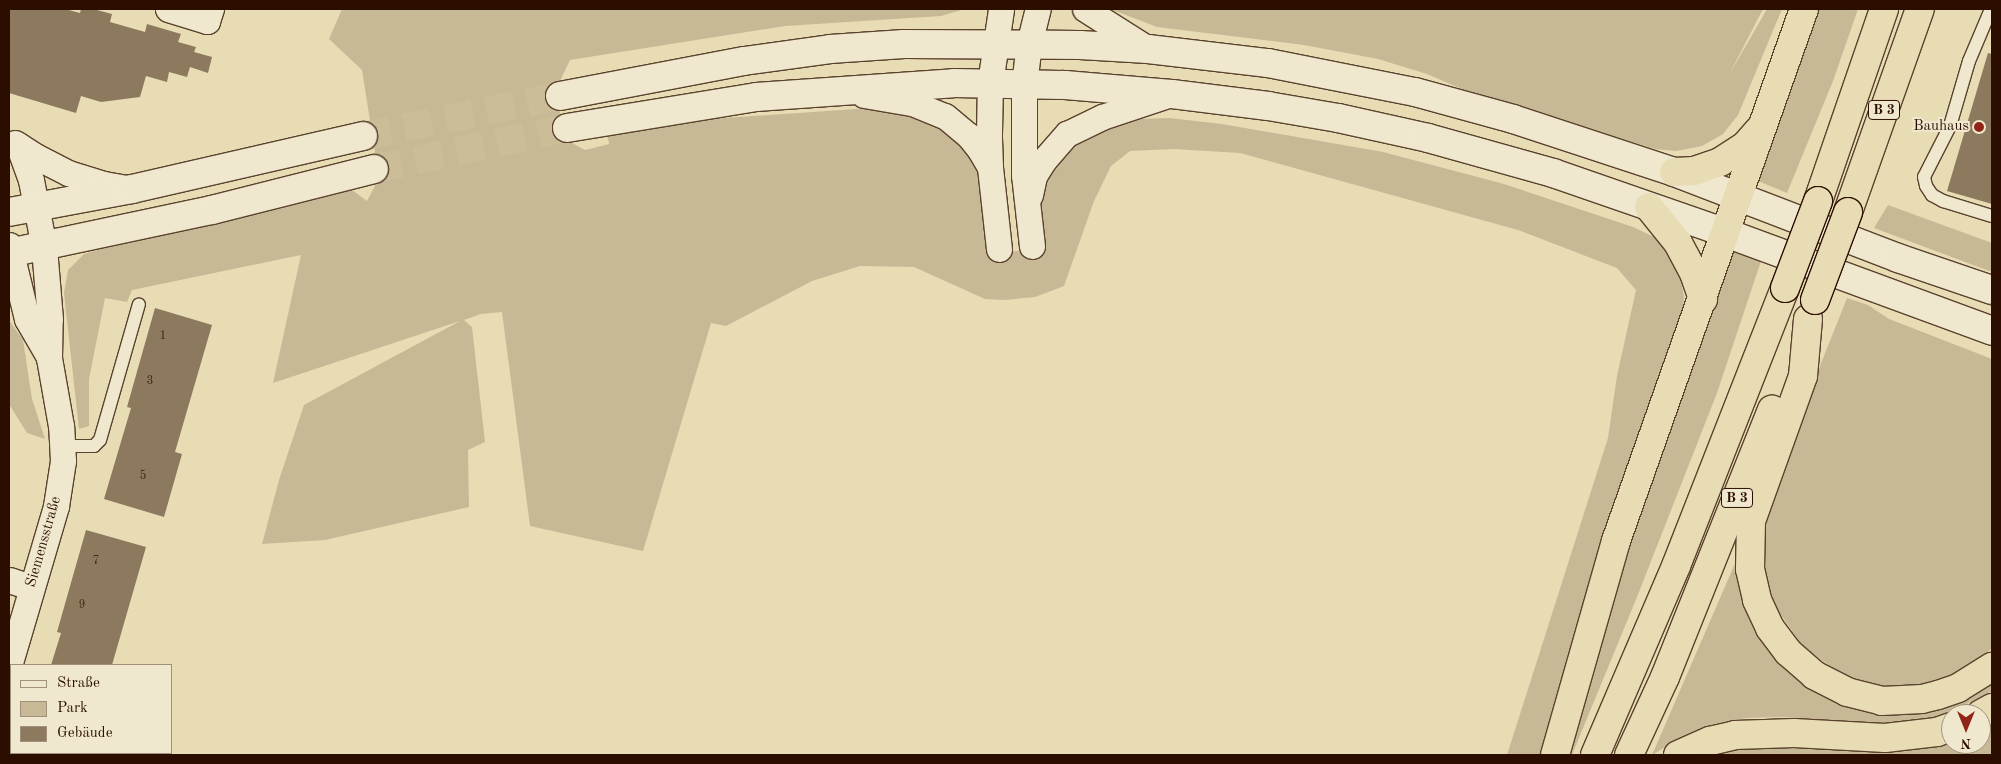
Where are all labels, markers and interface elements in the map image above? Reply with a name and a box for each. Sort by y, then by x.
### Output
road number: B 3 [1868,98,1900,122]
place label: Bauhaus [1913,118,1969,136]
marker: Bauhaus [1973,121,1985,133]
house number: 1 [160,330,166,344]
house number: 3 [147,375,153,389]
house number: 5 [140,470,146,484]
road number: B 3 [1721,486,1753,509]
street label: Siemensstraße [22,494,66,590]
house number: 7 [93,555,99,569]
house number: 9 [79,599,85,613]
legend [10,664,172,754]
text: Straße [57,676,100,691]
text: Park [57,701,88,716]
north arrow [1941,704,1991,754]
text: Gebäude [57,726,113,741]
text: N [1961,736,1971,750]

